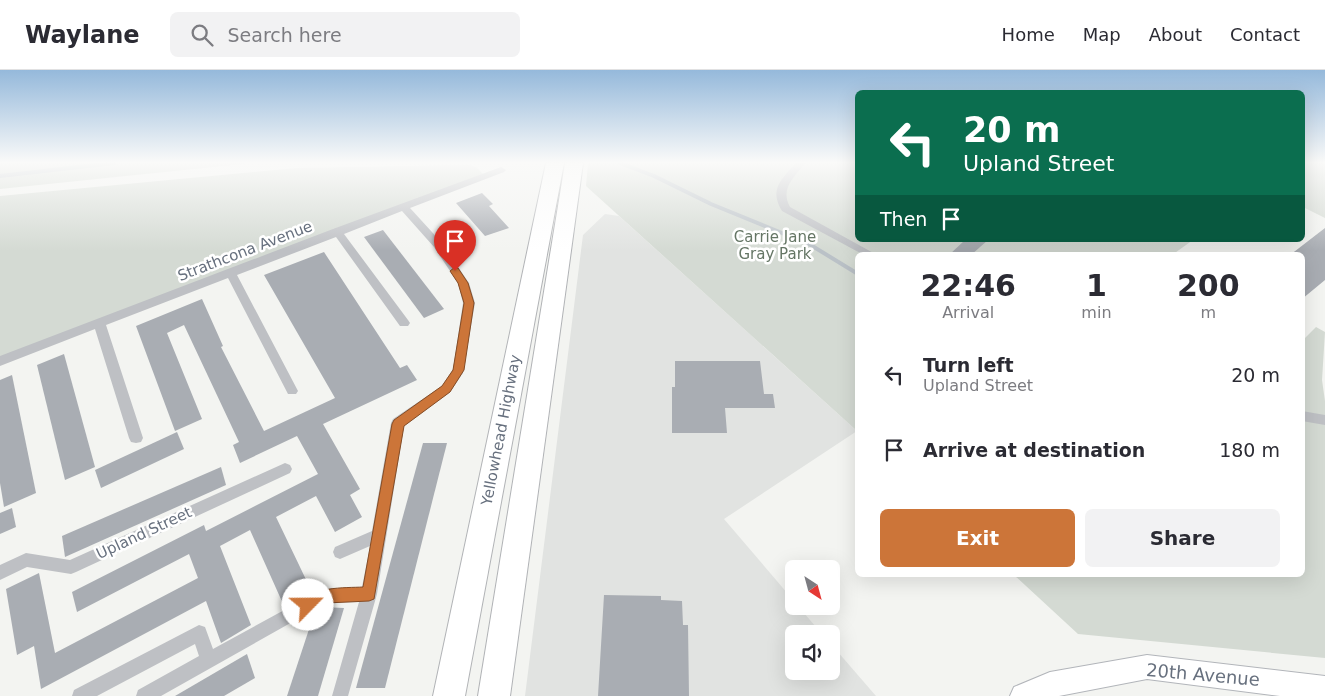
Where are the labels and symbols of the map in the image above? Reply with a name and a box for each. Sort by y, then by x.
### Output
street label: Strathcona Avenue [175,217,315,285]
pin [434,220,476,271]
park label: Carrie Jane Gray Park [734,228,816,263]
street label: Yellowhead Highway [477,353,524,508]
street label: Upland Street [93,503,195,563]
north arrow [785,560,840,615]
position arrow [281,578,333,630]
street label: 20th Avenue [1145,659,1261,690]

